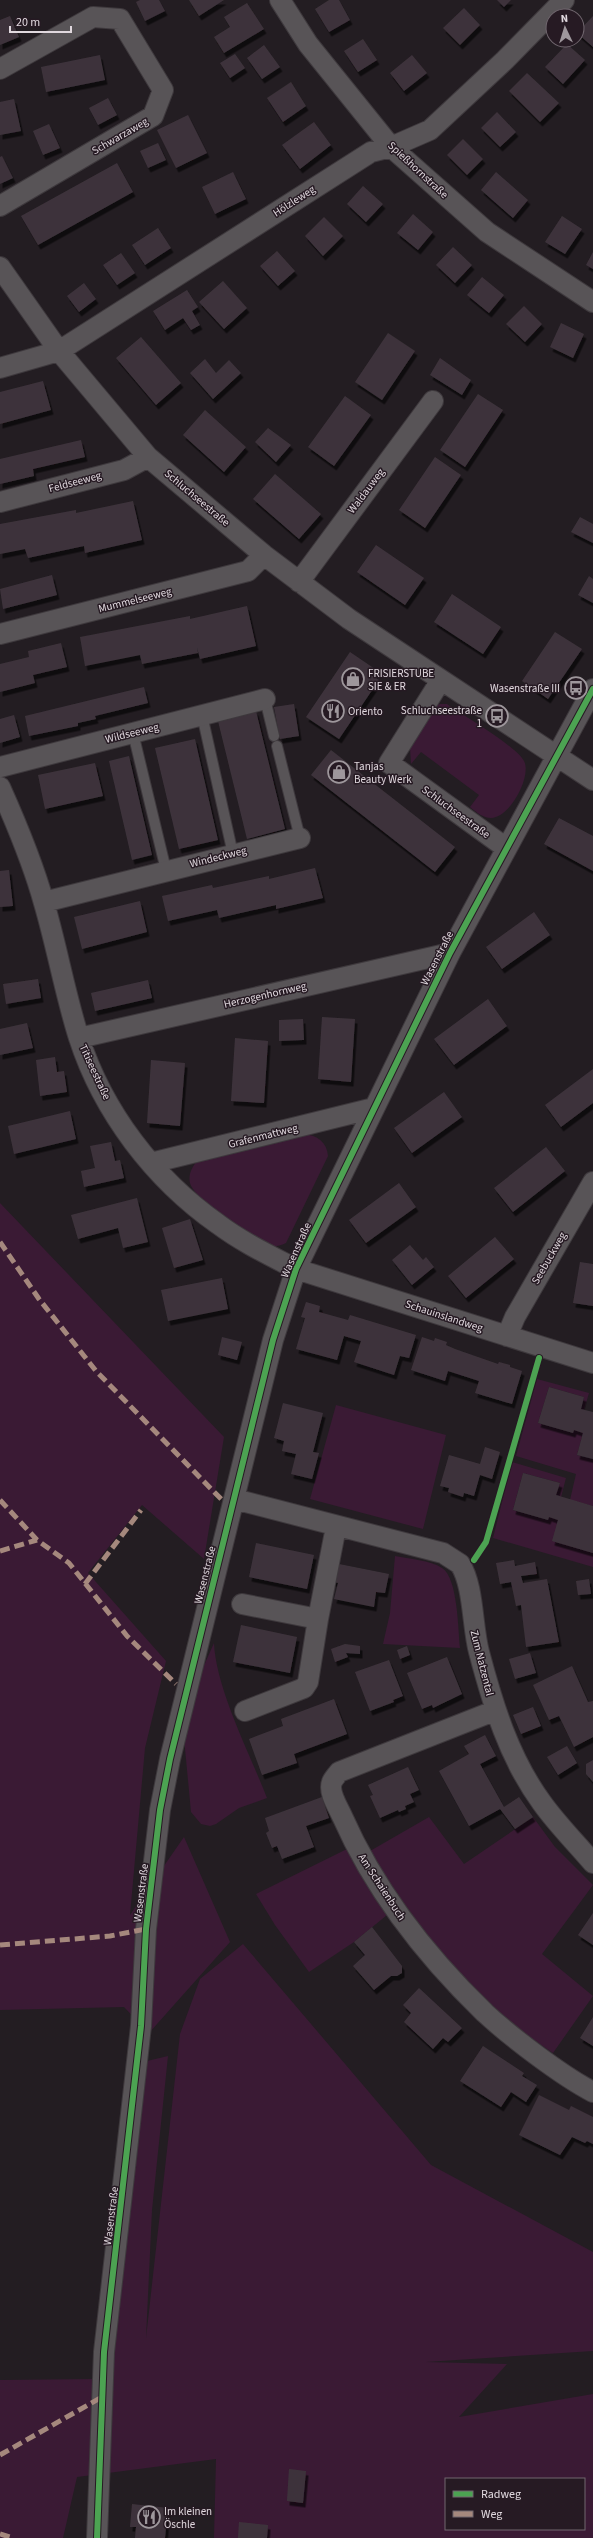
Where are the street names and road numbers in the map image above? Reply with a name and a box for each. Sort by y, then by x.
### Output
street label: Schwarzaweg [89,114,151,158]
street label: Spießhornstraße [385,138,452,202]
street label: Hölzleweg [270,181,318,220]
street label: Waldauweg [344,465,388,517]
street label: Schluchseestraße [161,466,233,530]
street label: Feldseeweg [47,468,103,496]
street label: Mummelseeweg [97,584,174,616]
street label: Wildseeweg [104,719,161,747]
street label: Schluchseestraße [419,782,494,842]
street label: Windeckweg [188,843,248,871]
street label: Wasenstraße [417,928,457,988]
street label: Herzogenhornweg [222,978,308,1012]
street label: Titiseestraße [76,1042,115,1103]
street label: Grafenmattweg [227,1120,300,1152]
street label: Wasenstraße [277,1219,315,1280]
street label: Seebuckweg [528,1229,570,1287]
street label: Schauinslandweg [403,1296,485,1336]
street label: Wasenstraße [191,1544,220,1605]
street label: Zum Natzental [467,1629,497,1698]
street label: Am Schaienbuch [355,1851,409,1923]
street label: Wasenstraße [130,1862,152,1923]
street label: Wasenstraße [100,2185,122,2246]

